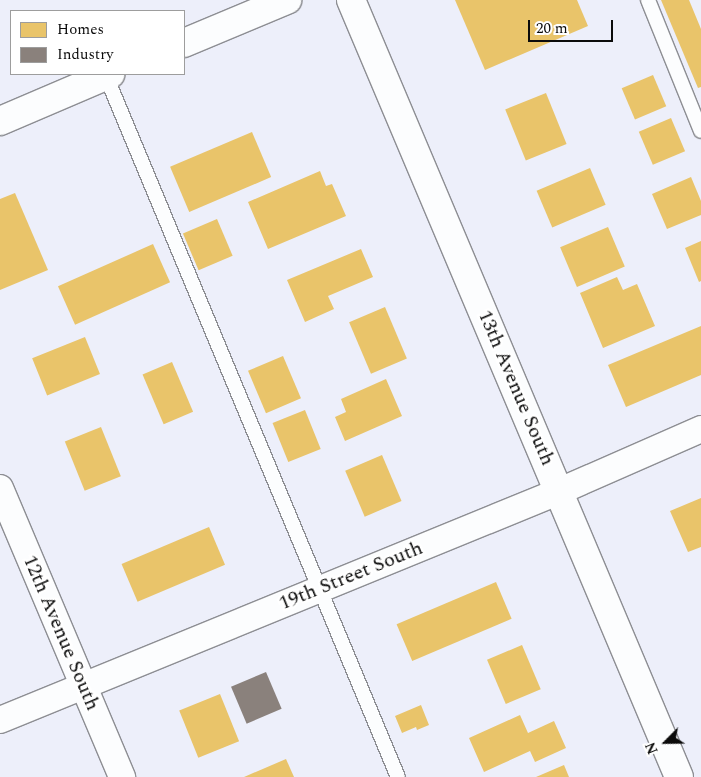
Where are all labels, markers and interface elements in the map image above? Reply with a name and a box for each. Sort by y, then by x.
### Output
legend [10,10,185,75]
scale bar [531,10,616,42]
text: 20 m [536,17,568,40]
text: Homes [57,18,104,41]
text: Industry [57,43,113,66]
street label: 13th Avenue South [472,307,560,469]
street label: 19th Street South [276,536,426,616]
street label: 12th Avenue South [17,552,105,714]
north arrow [641,717,691,767]
text: N [640,739,664,757]

